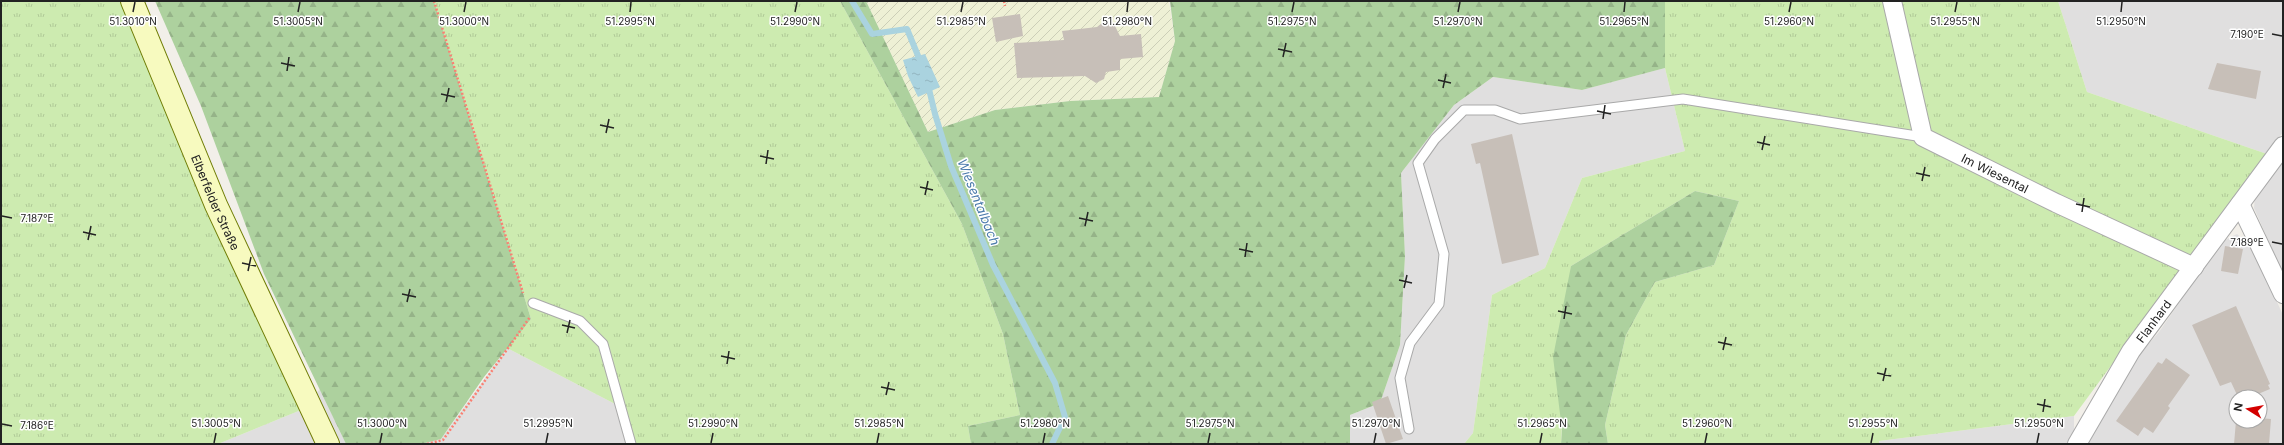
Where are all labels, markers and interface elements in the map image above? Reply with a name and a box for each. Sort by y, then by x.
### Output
text: 51.3010°N [109,15,157,27]
text: 51.3005°N [273,15,323,27]
text: 51.3000°N [439,15,489,27]
text: 51.2995°N [605,15,655,27]
text: 51.2990°N [770,15,820,27]
text: 51.2985°N [936,15,986,27]
text: 51.2980°N [1102,15,1152,27]
text: 51.2975°N [1268,15,1316,27]
text: 51.2970°N [1433,15,1483,27]
text: 51.2965°N [1599,15,1649,27]
text: 51.2960°N [1764,15,1814,27]
text: 51.2955°N [1930,15,1980,27]
text: 51.2950°N [2096,15,2146,27]
text: 7.190°E [2230,28,2264,40]
street label: Im Wiesental [1959,150,2031,196]
street label: Elberfelder Straße [188,152,243,252]
water label: Wiesentalbach [954,156,1004,248]
text: 7.187°E [21,212,53,224]
text: 7.189°E [2230,236,2264,248]
street label: Flanhard [2133,297,2174,345]
north arrow [2228,389,2268,429]
text: N [2231,402,2246,413]
text: 51.3005°N [191,417,241,429]
text: 51.3000°N [357,417,407,429]
text: 51.2995°N [523,417,573,429]
text: 51.2990°N [688,417,738,429]
text: 51.2985°N [854,417,904,429]
text: 51.2980°N [1020,417,1070,429]
text: 51.2975°N [1186,417,1234,429]
text: 51.2970°N [1351,417,1401,429]
text: 51.2965°N [1517,417,1567,429]
text: 51.2960°N [1682,417,1732,429]
text: 51.2955°N [1848,417,1898,429]
text: 51.2950°N [2014,417,2064,429]
text: 7.186°E [20,419,54,431]

